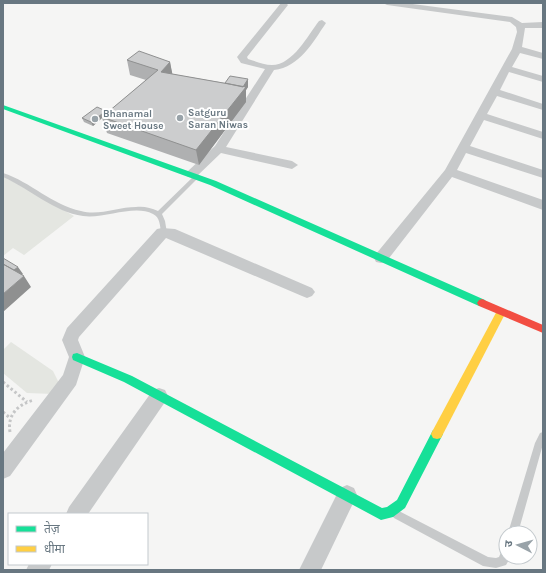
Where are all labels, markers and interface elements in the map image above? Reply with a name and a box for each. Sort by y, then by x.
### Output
place label: Satguru Saran Niwas [188,107,248,131]
place label: Bhanamal Sweet House [103,108,164,132]
marker: Satguru Saran Niwas [175,113,185,123]
marker: Bhanamal Sweet House [90,114,100,124]
legend [8,513,148,565]
text: तेज़ [44,521,61,536]
north arrow [498,525,538,565]
text: उ [502,540,515,548]
text: धीमा [44,541,66,556]

